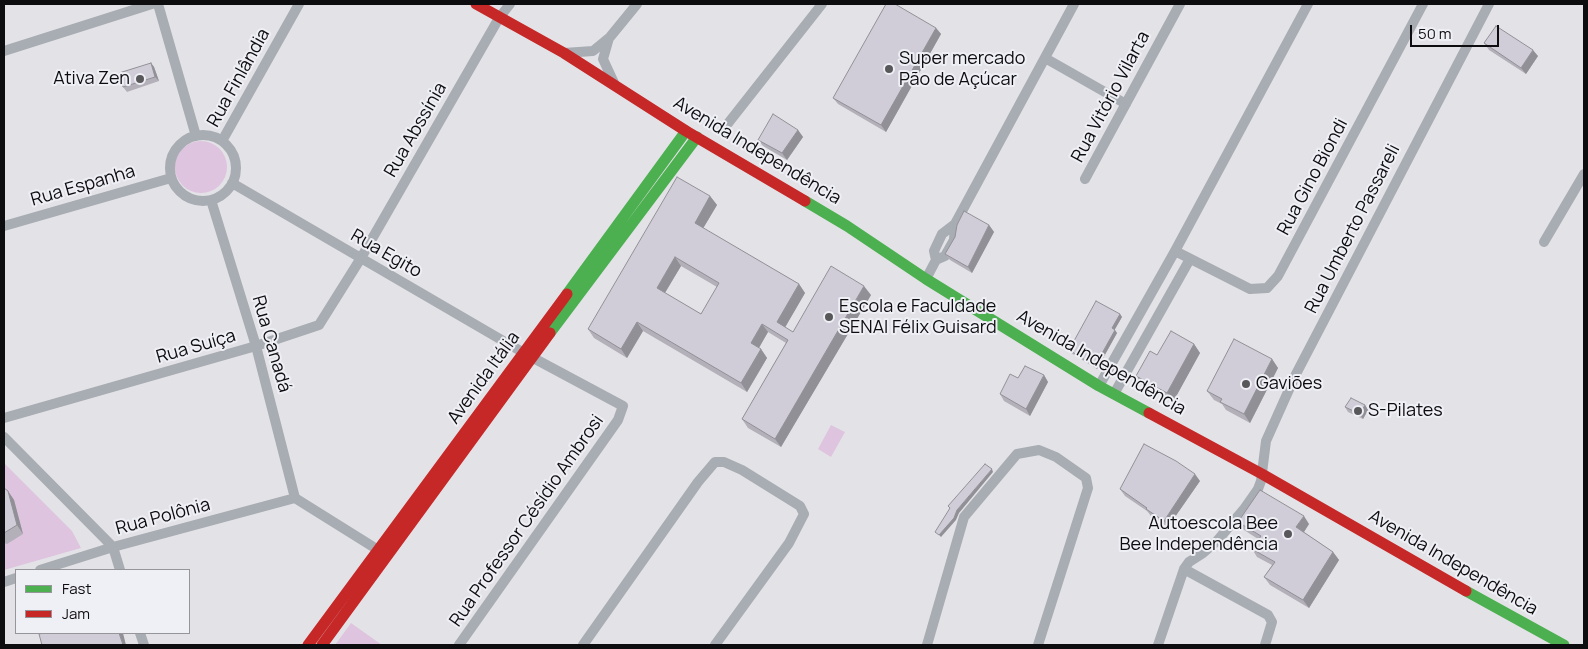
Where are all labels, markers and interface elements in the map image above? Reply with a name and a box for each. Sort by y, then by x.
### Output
scale bar [1413,15,1502,47]
text: 50 m [1418,23,1452,44]
street label: Rua Finlândia [203,25,275,131]
street label: Rua Vitório Vilarta [1067,28,1155,166]
place label: Super mercado Pão de Açúcar [899,48,1025,90]
marker: Super mercado Pão de Açúcar [883,63,895,75]
place label: Ativa Zen [53,68,130,90]
marker: Ativa Zen [134,73,146,85]
street label: Rua Abssínia [380,79,452,181]
street label: Avenida Independência [669,92,845,210]
street label: Rua Gino Biondi [1273,115,1353,239]
street label: Rua Umberto Passareli [1301,141,1405,317]
street label: Rua Espanha [28,161,138,211]
street label: Rua Egito [347,225,425,283]
street label: Rua Canadá [247,293,295,395]
place label: Escola e Faculdade SENAI Félix Guisard [839,296,997,338]
street label: Avenida Independência [1013,306,1189,420]
marker: Escola e Faculdade SENAI Félix Guisard [823,311,835,323]
street label: Rua Suíça [154,325,238,369]
street label: Avenida Itália [443,328,525,428]
place label: Gaviões [1256,373,1322,395]
marker: Gaviões [1240,378,1252,390]
place label: S-Pilates [1368,400,1443,422]
marker: S-Pilates [1352,405,1364,417]
street label: Rua Professor Césídio Ambrosi [445,411,609,631]
street label: Rua Polônia [113,494,213,540]
street label: Avenida Independência [1365,506,1541,620]
place label: Autoescola Bee Bee Independência [1120,513,1278,556]
marker: Autoescola Bee Bee Independência [1282,528,1294,540]
legend [15,569,190,634]
text: Fast [62,578,91,599]
text: Jam [62,603,90,624]

